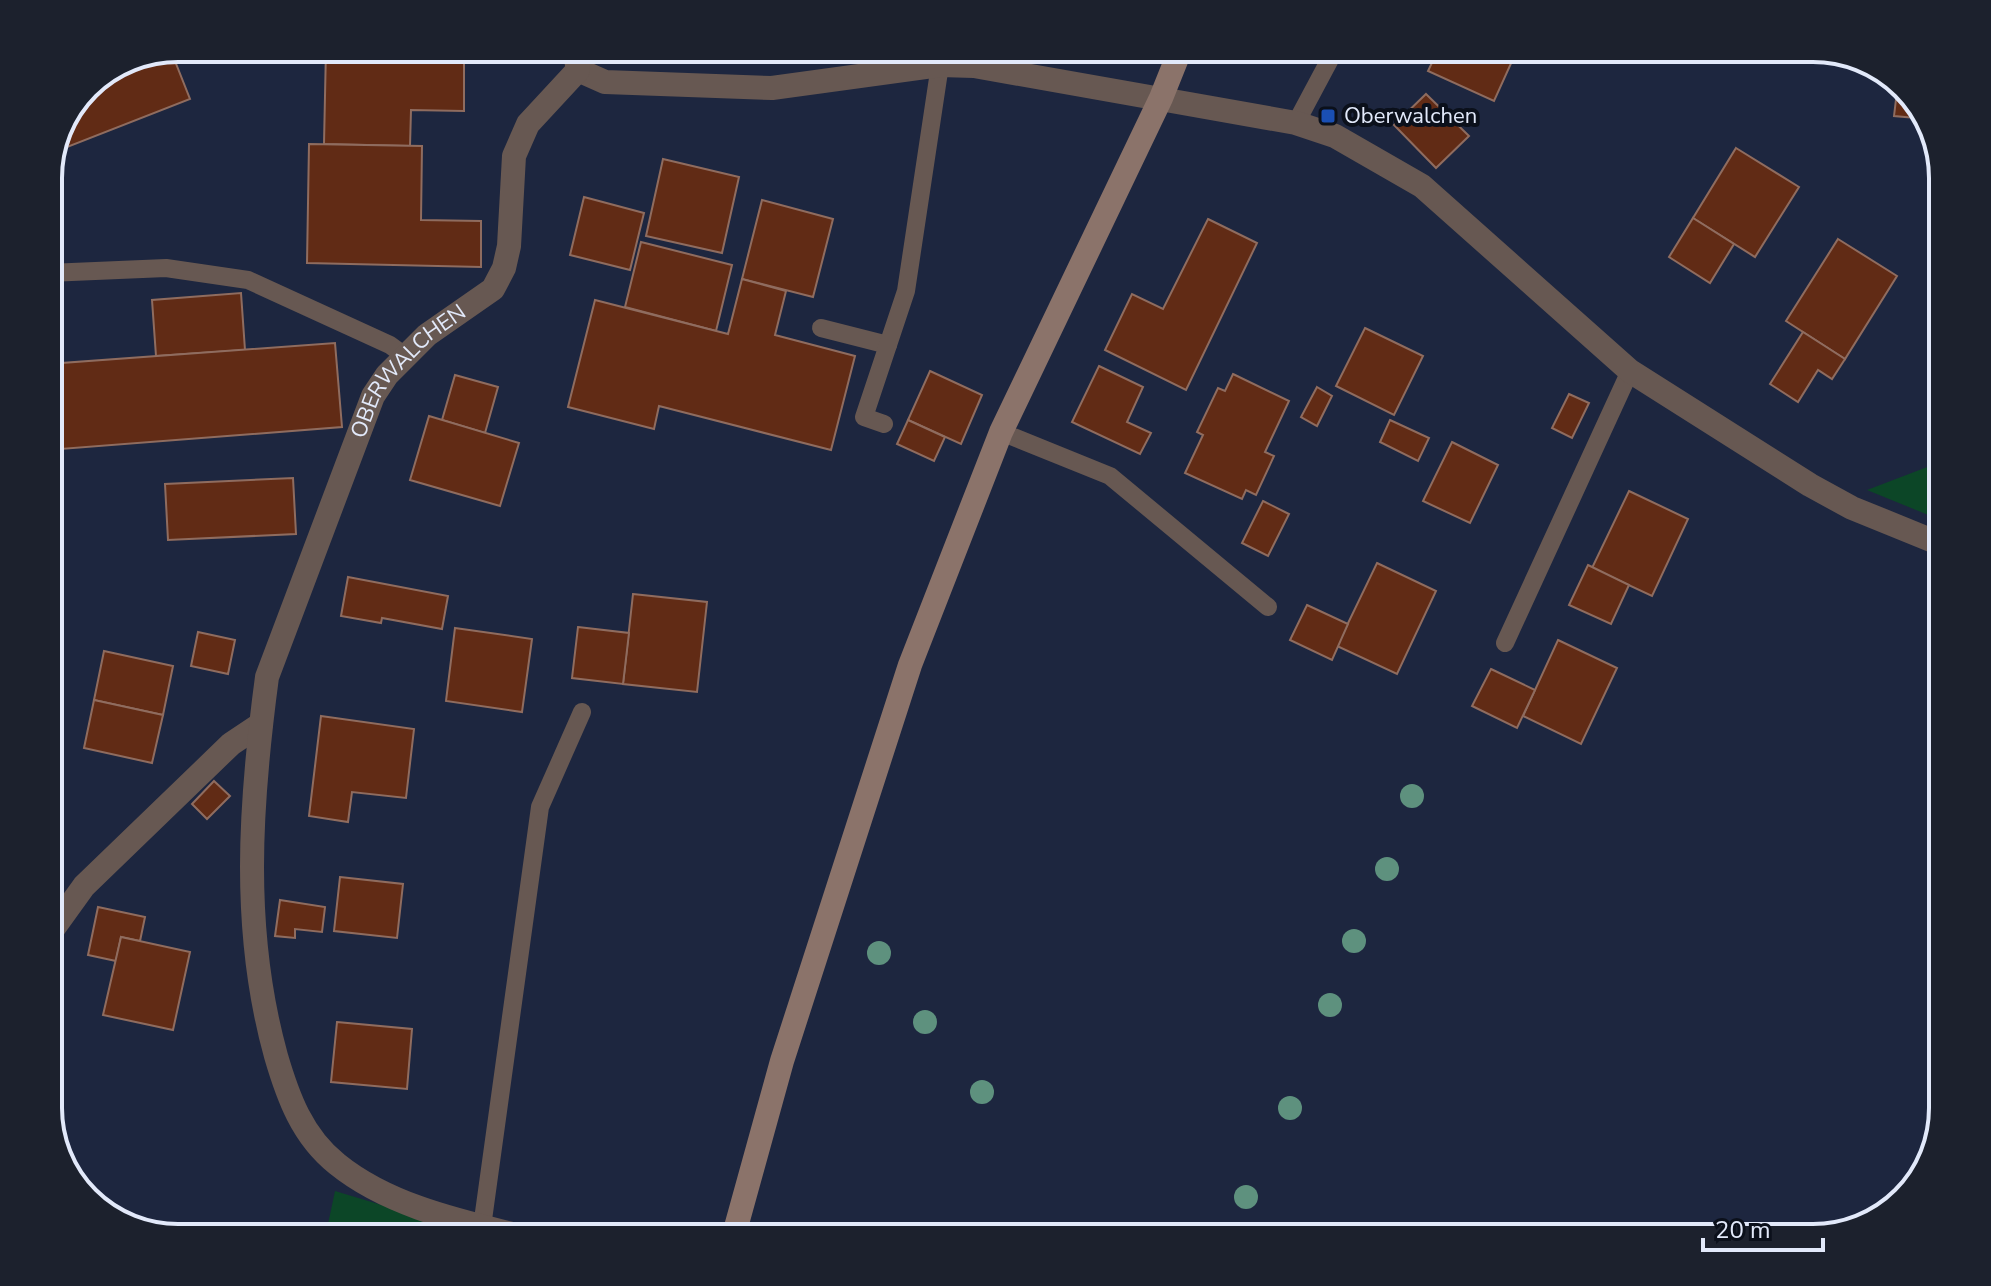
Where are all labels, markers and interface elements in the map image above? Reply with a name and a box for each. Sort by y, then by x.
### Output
place label: Oberwalchen [1344,101,1477,131]
marker: Oberwalchen [1319,107,1337,125]
street label: OBERWALCHEN [343,297,472,442]
scale bar [1703,1202,1823,1252]
text: 20 m [1715,1214,1771,1246]

